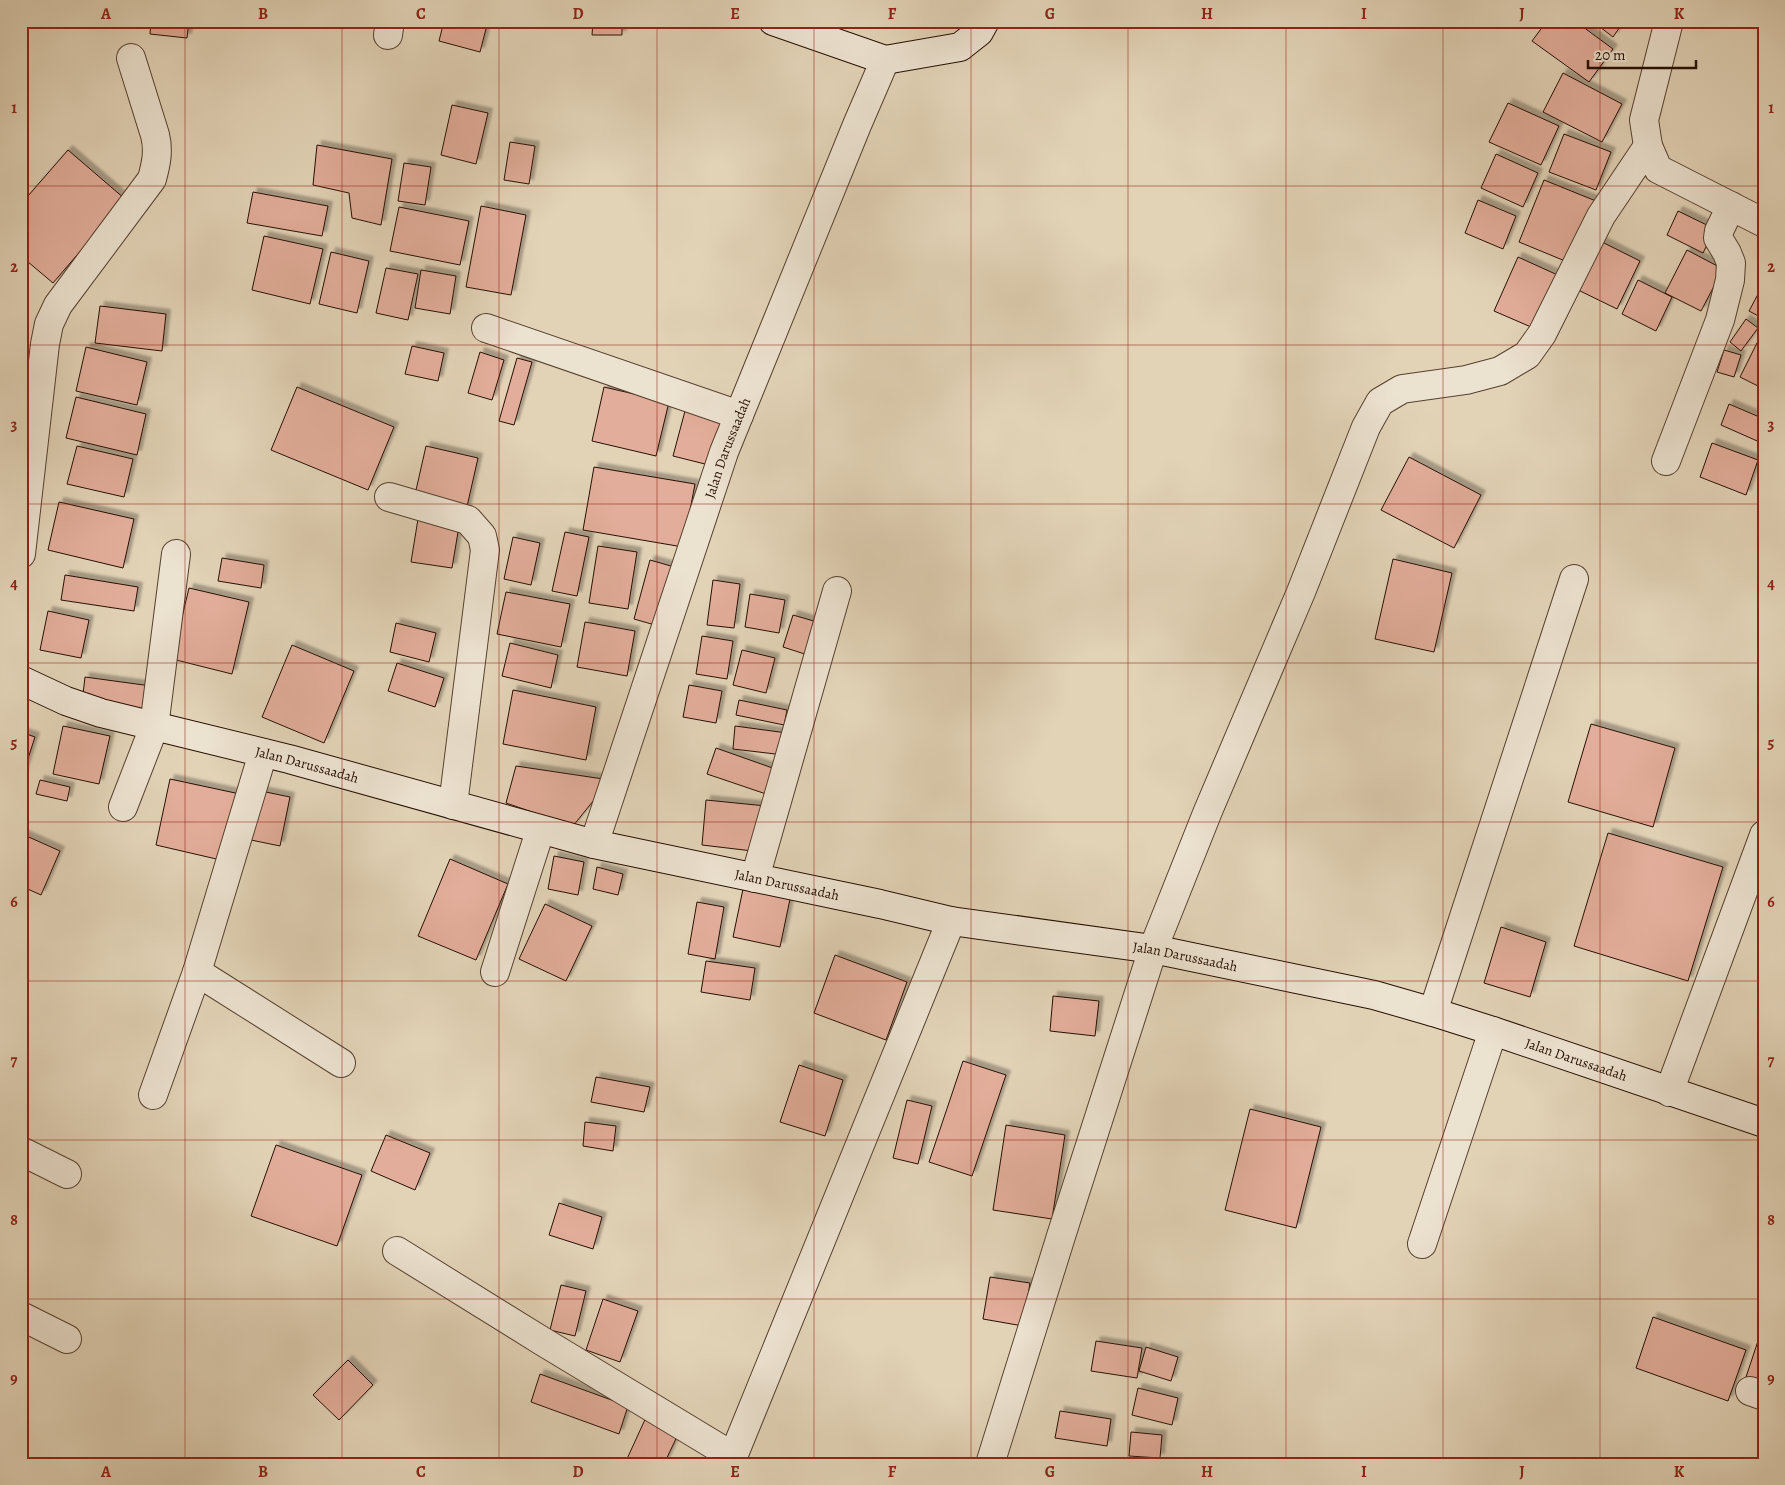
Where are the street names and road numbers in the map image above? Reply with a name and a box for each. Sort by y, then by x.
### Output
street label: Jalan Darussaadah [700,394,755,501]
street label: Jalan Darussaadah [253,742,361,788]
street label: Jalan Darussaadah [733,865,841,905]
street label: Jalan Darussaadah [1132,937,1240,976]
street label: Jalan Darussaadah [1523,1034,1630,1086]

